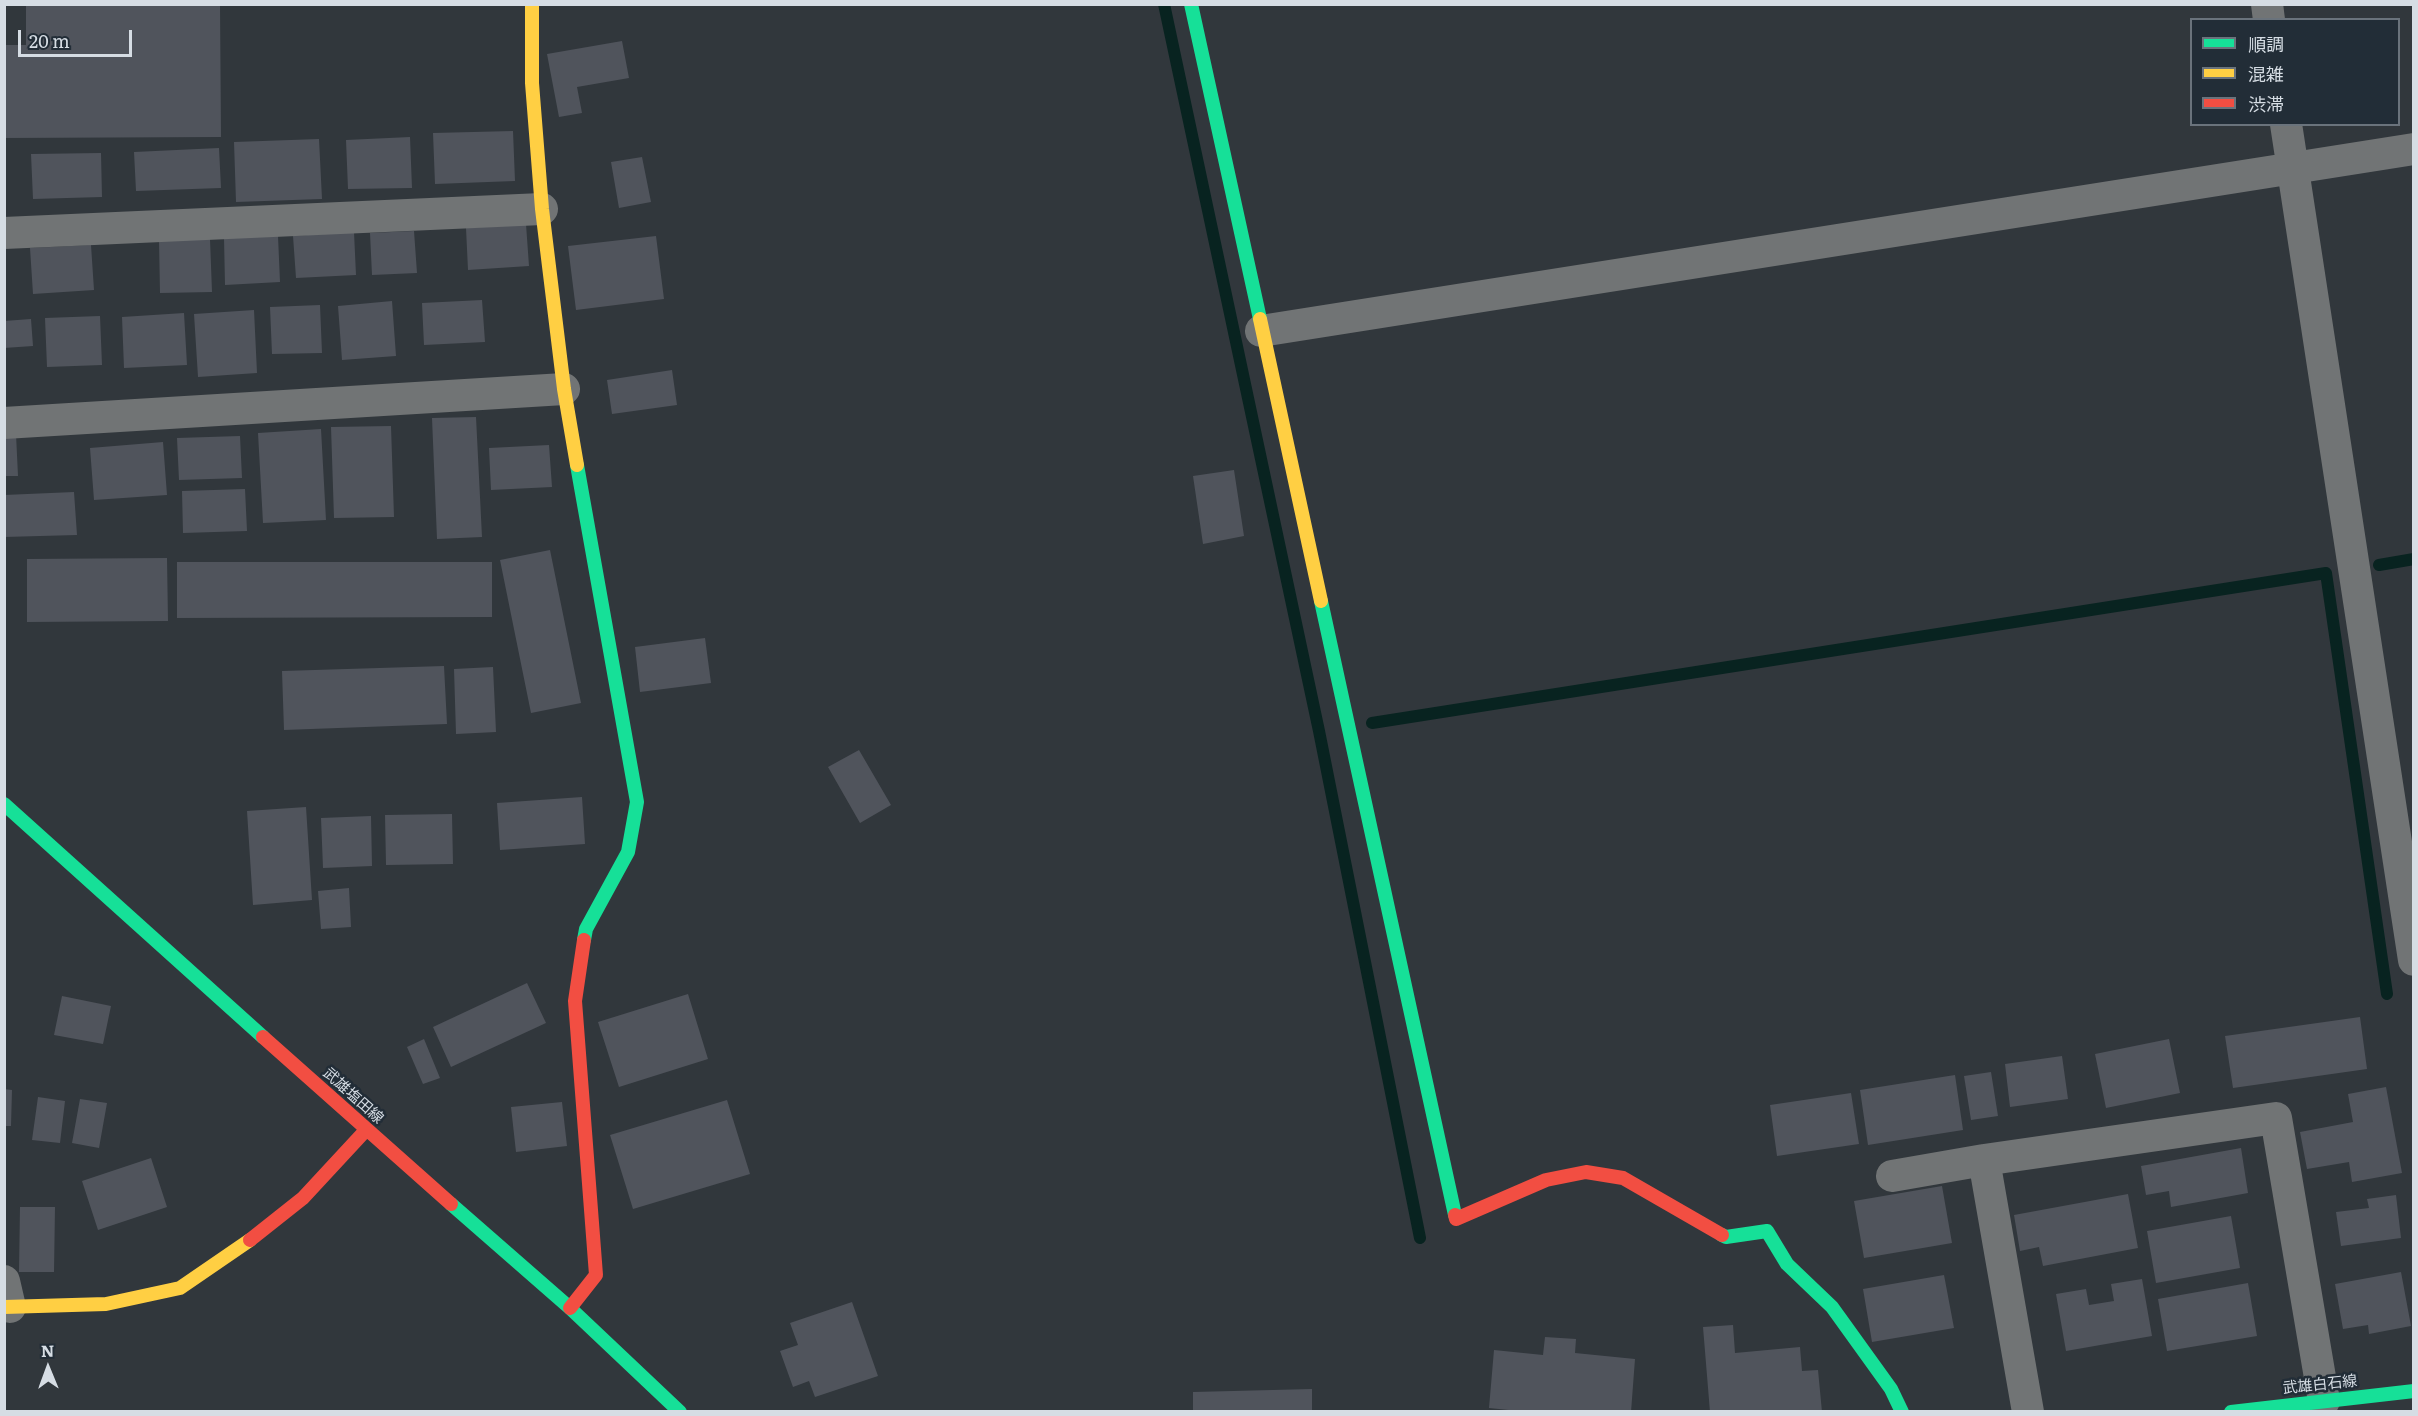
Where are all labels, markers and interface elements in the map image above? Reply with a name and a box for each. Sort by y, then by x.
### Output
scale bar [21,18,135,56]
legend [2190,18,2400,126]
text: 20 m [29,27,70,54]
text: 順調 [2248,30,2284,57]
text: 混雑 [2248,60,2284,87]
text: 渋滞 [2248,90,2284,117]
street label: 武雄塩田線 [319,1064,387,1128]
north arrow [18,1338,78,1398]
text: N [41,1338,55,1362]
street label: 武雄白石線 [2282,1372,2358,1398]

